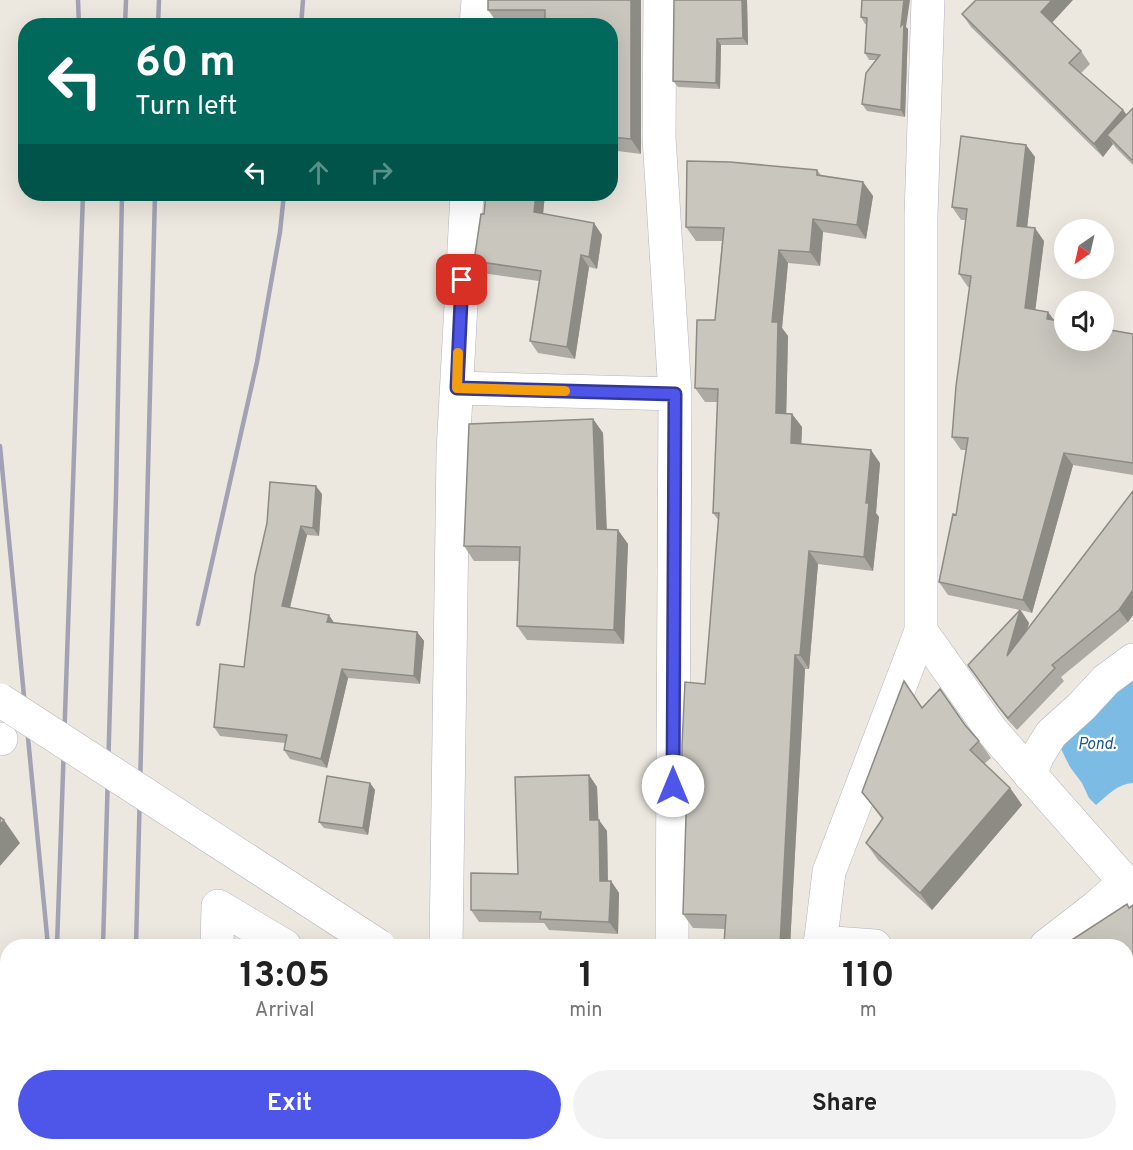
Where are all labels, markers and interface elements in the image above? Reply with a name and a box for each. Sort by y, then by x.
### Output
text: 60 m [135,38,236,91]
icon: left [36,42,114,120]
text: Turn left [135,90,237,124]
icon: left [239,156,272,189]
icon: ahead [302,156,335,189]
icon: right [365,156,398,189]
north arrow [1054,219,1114,279]
map controls [1054,219,1114,351]
pin [436,254,487,305]
icon: arrive [445,263,478,296]
button: sound [1054,291,1114,351]
water label: Pond. [1078,735,1117,755]
position arrow [641,754,705,818]
text: 13:05 [239,954,330,1000]
text: 1 [579,954,593,1000]
text: 110 [842,954,895,1000]
text: Arrival [255,998,314,1024]
text: min [569,998,603,1024]
text: m [860,998,877,1024]
button: Exit [18,1070,561,1139]
button: Share [573,1070,1116,1139]

